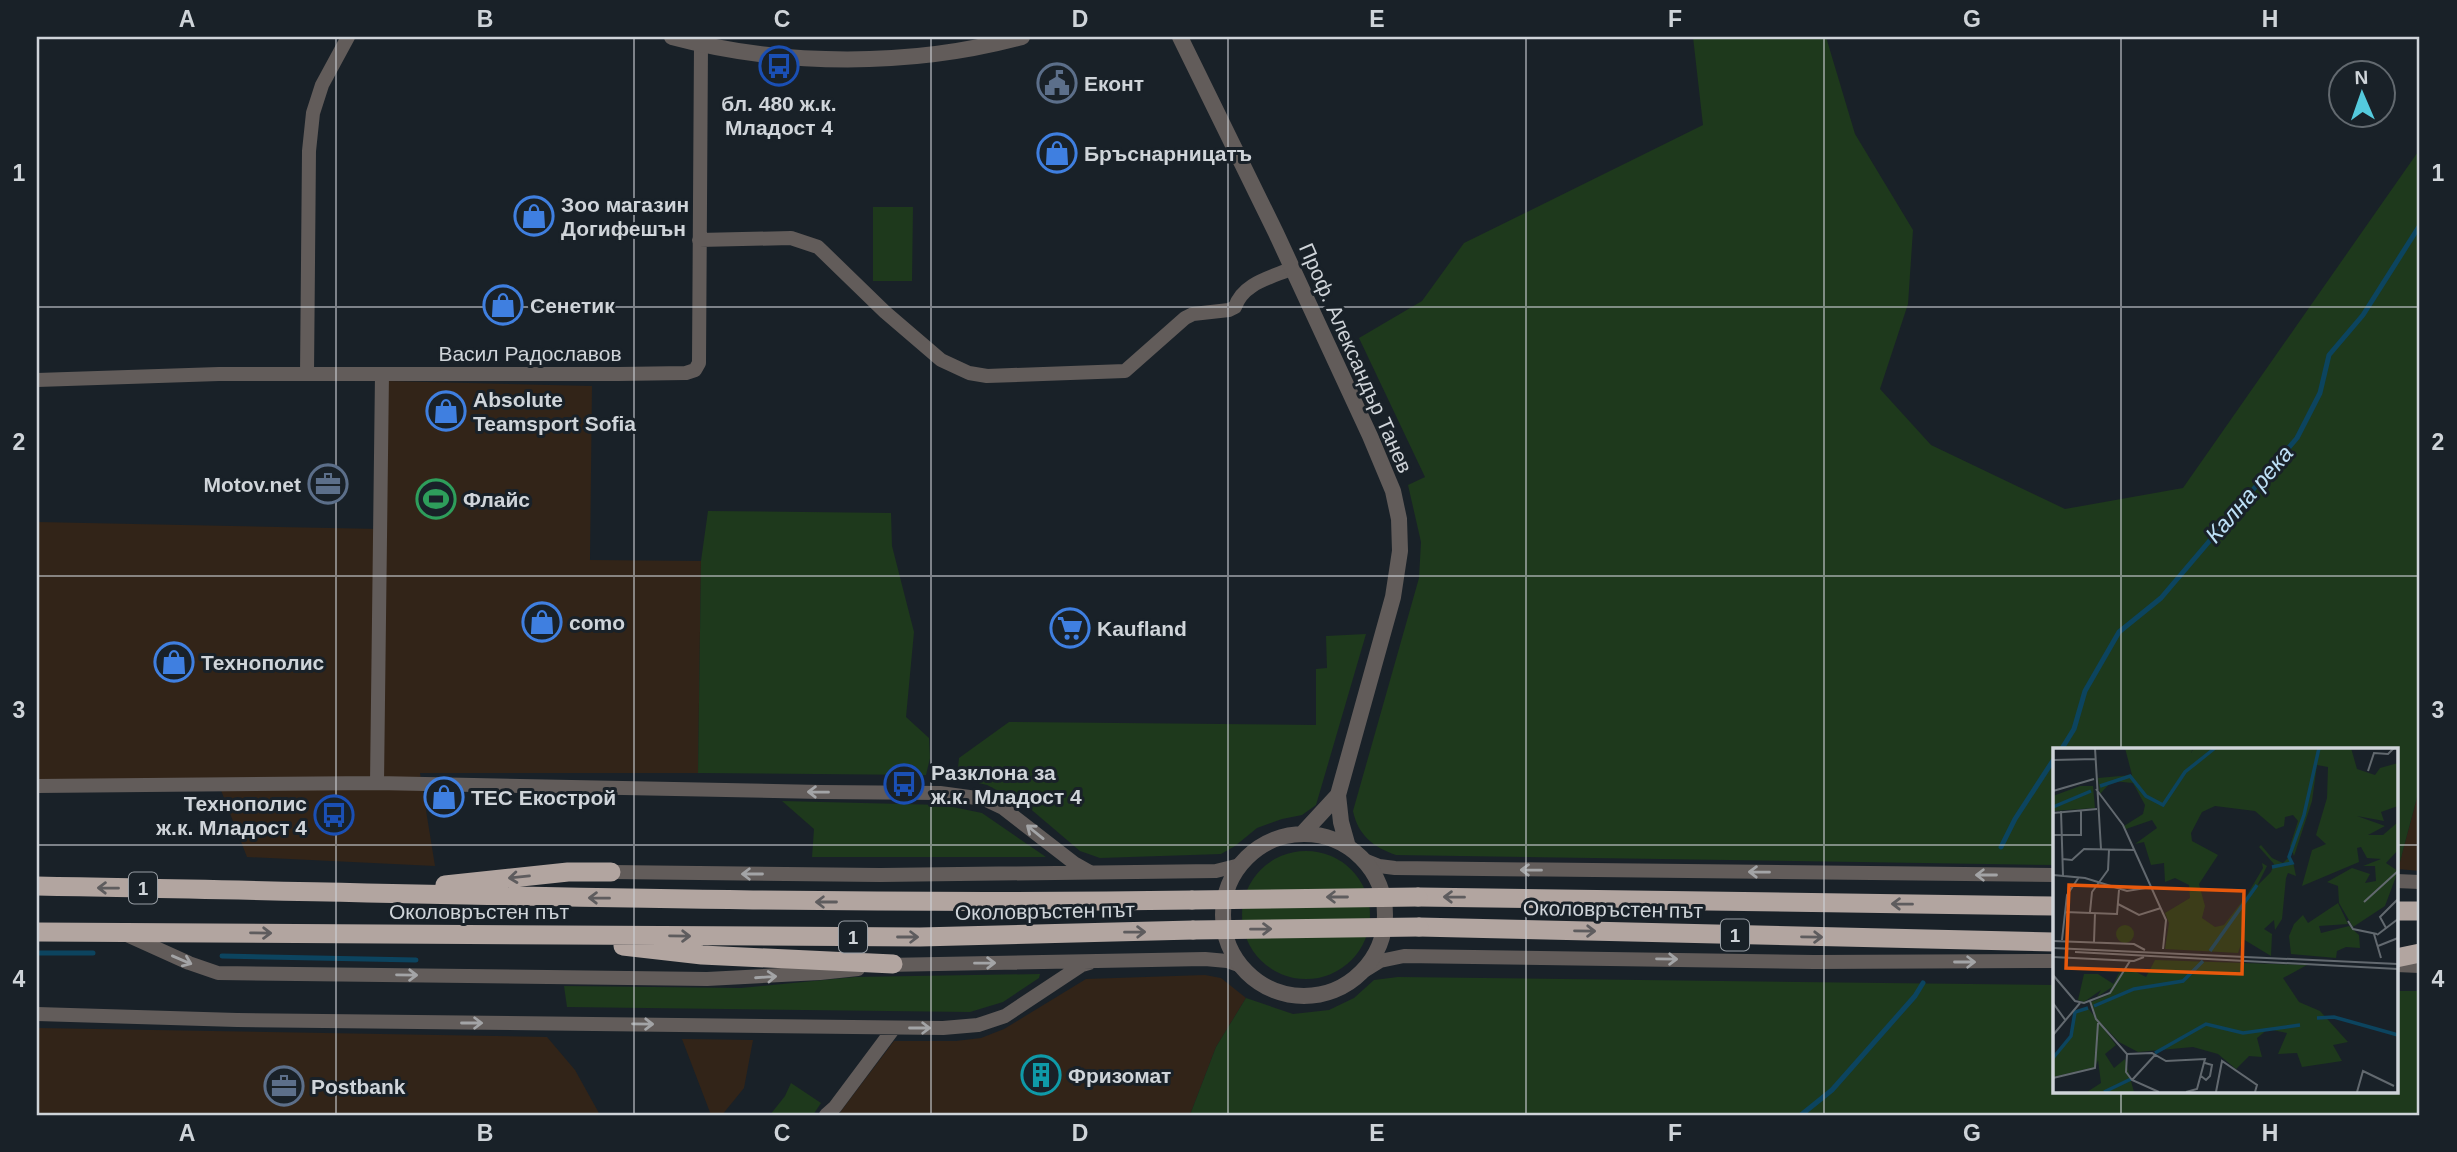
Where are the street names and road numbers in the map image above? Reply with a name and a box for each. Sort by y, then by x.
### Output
street label: Проф. Александър Танев [1295,240,1417,476]
street label: Васил Радославов [438,342,622,365]
road number: 1 [129,873,157,904]
street label: Околовръстен път [1523,896,1704,922]
street label: Околовръстен път [955,898,1136,924]
street label: Околовръстен път [389,900,569,923]
road number: 1 [1721,920,1749,951]
road number: 1 [839,922,867,953]

